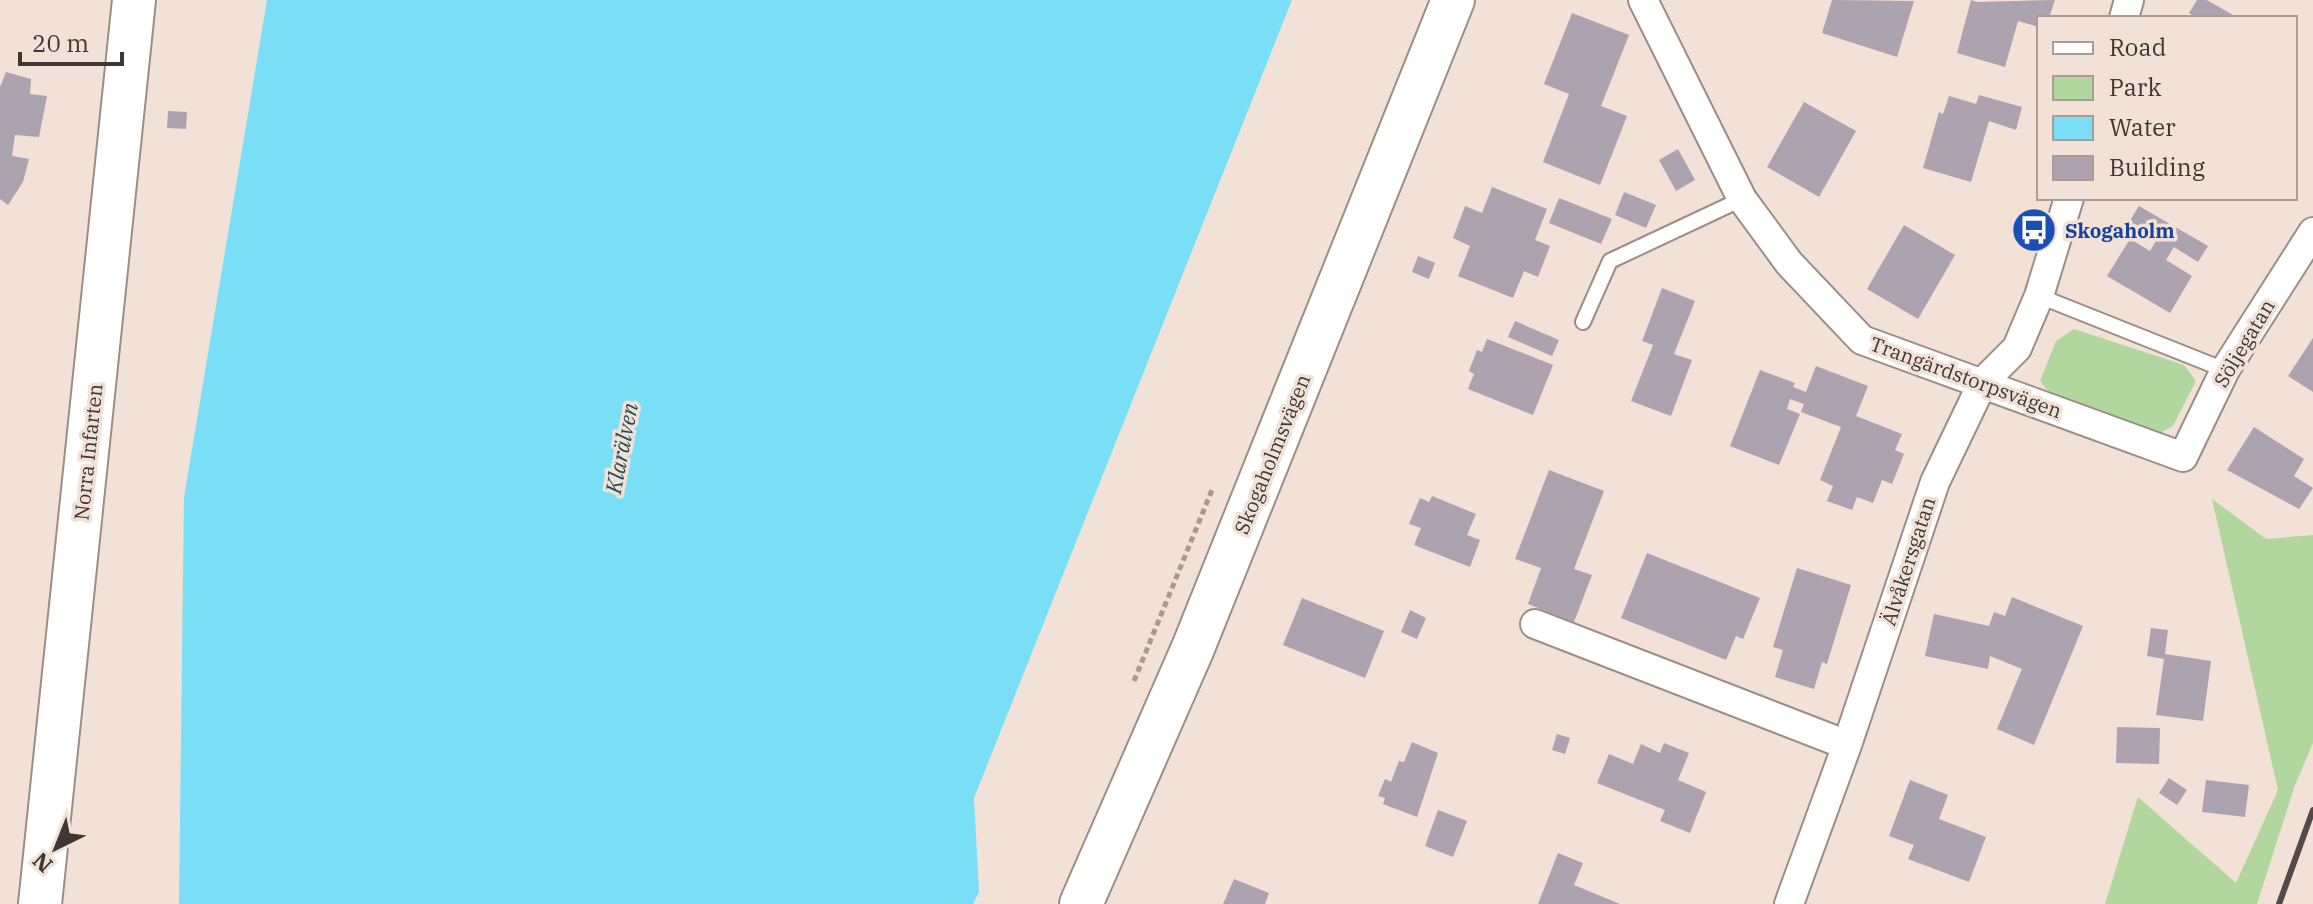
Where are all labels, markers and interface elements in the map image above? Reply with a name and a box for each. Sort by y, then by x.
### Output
scale bar [20,16,122,66]
legend [2037,16,2297,200]
text: 20 m [32,27,89,59]
text: Road [2109,31,2166,63]
text: Park [2109,71,2161,103]
text: Water [2109,111,2176,143]
text: Building [2109,151,2205,183]
bus stop icon: Skogaholm [2010,206,2058,254]
place label: Skogaholm [2065,217,2175,244]
street label: Söljegatan [2207,294,2281,392]
street label: Trangärdstorpsvägen [1866,330,2066,424]
street label: Skogaholmsvägen [1228,370,1316,538]
street label: Norra Infarten [67,382,109,522]
water label: Klarälven [598,399,644,497]
street label: Älvåkersgatan [1875,493,1942,629]
north arrow [16,808,96,888]
text: N [26,846,58,880]

